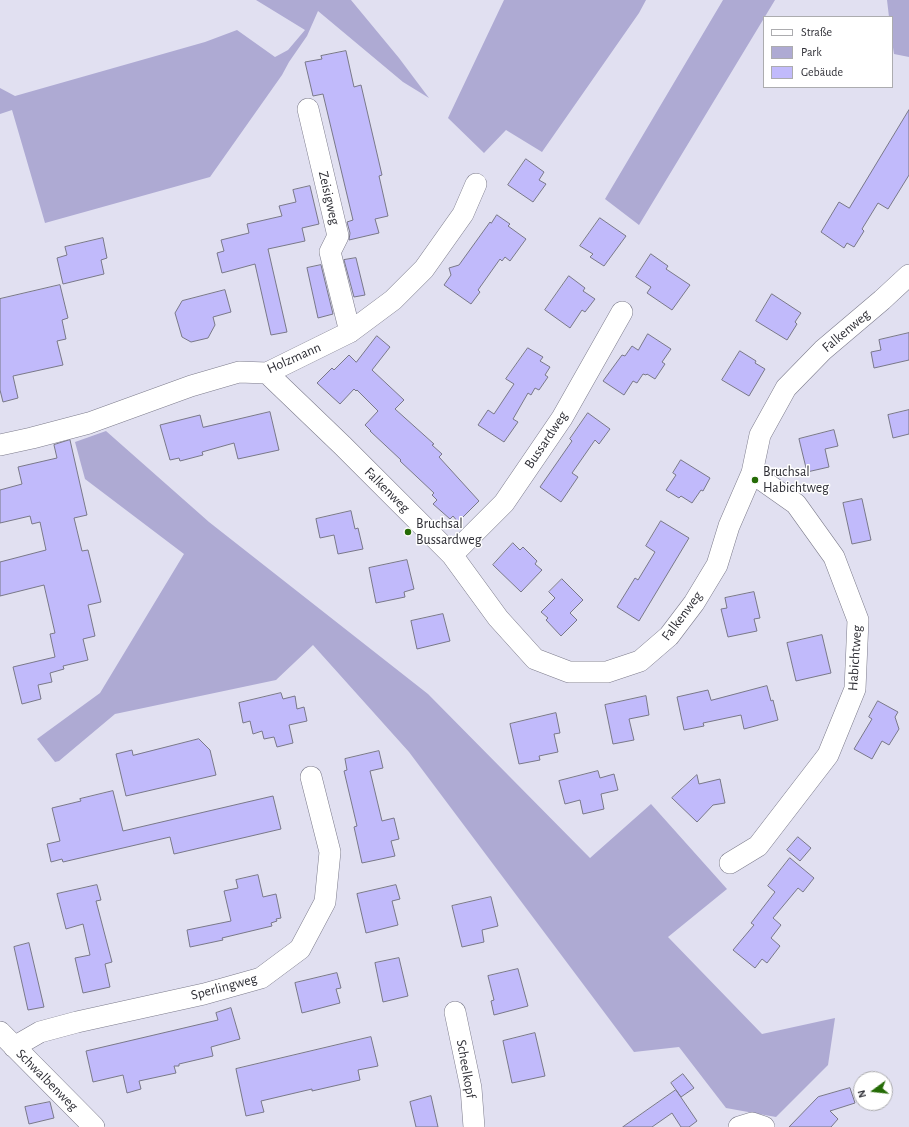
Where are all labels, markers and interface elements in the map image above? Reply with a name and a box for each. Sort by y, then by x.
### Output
legend [763,16,893,88]
text: Straße [801,26,832,38]
text: Park [801,46,822,58]
text: Gebäude [801,66,843,78]
street label: Zeisigweg [315,170,343,226]
street label: Falkenweg [819,306,873,356]
street label: Holzmann [264,339,324,377]
street label: Bussardweg [521,408,571,472]
street label: Falkenweg [361,464,413,516]
place label: Bruchsal Habichtweg [763,464,829,496]
marker: Bruchsal Habichtweg [750,475,760,485]
place label: Bruchsal Bussardweg [416,516,481,548]
marker: Bruchsal Bussardweg [403,527,413,537]
street label: Falkenweg [658,588,706,644]
street label: Habichtweg [844,625,866,691]
street label: Sperlingweg [189,970,259,1004]
street label: Scheelkopf [453,1038,479,1100]
street label: Schwalbenweg [12,1045,82,1115]
north arrow [853,1071,893,1111]
text: N [856,1089,868,1099]

